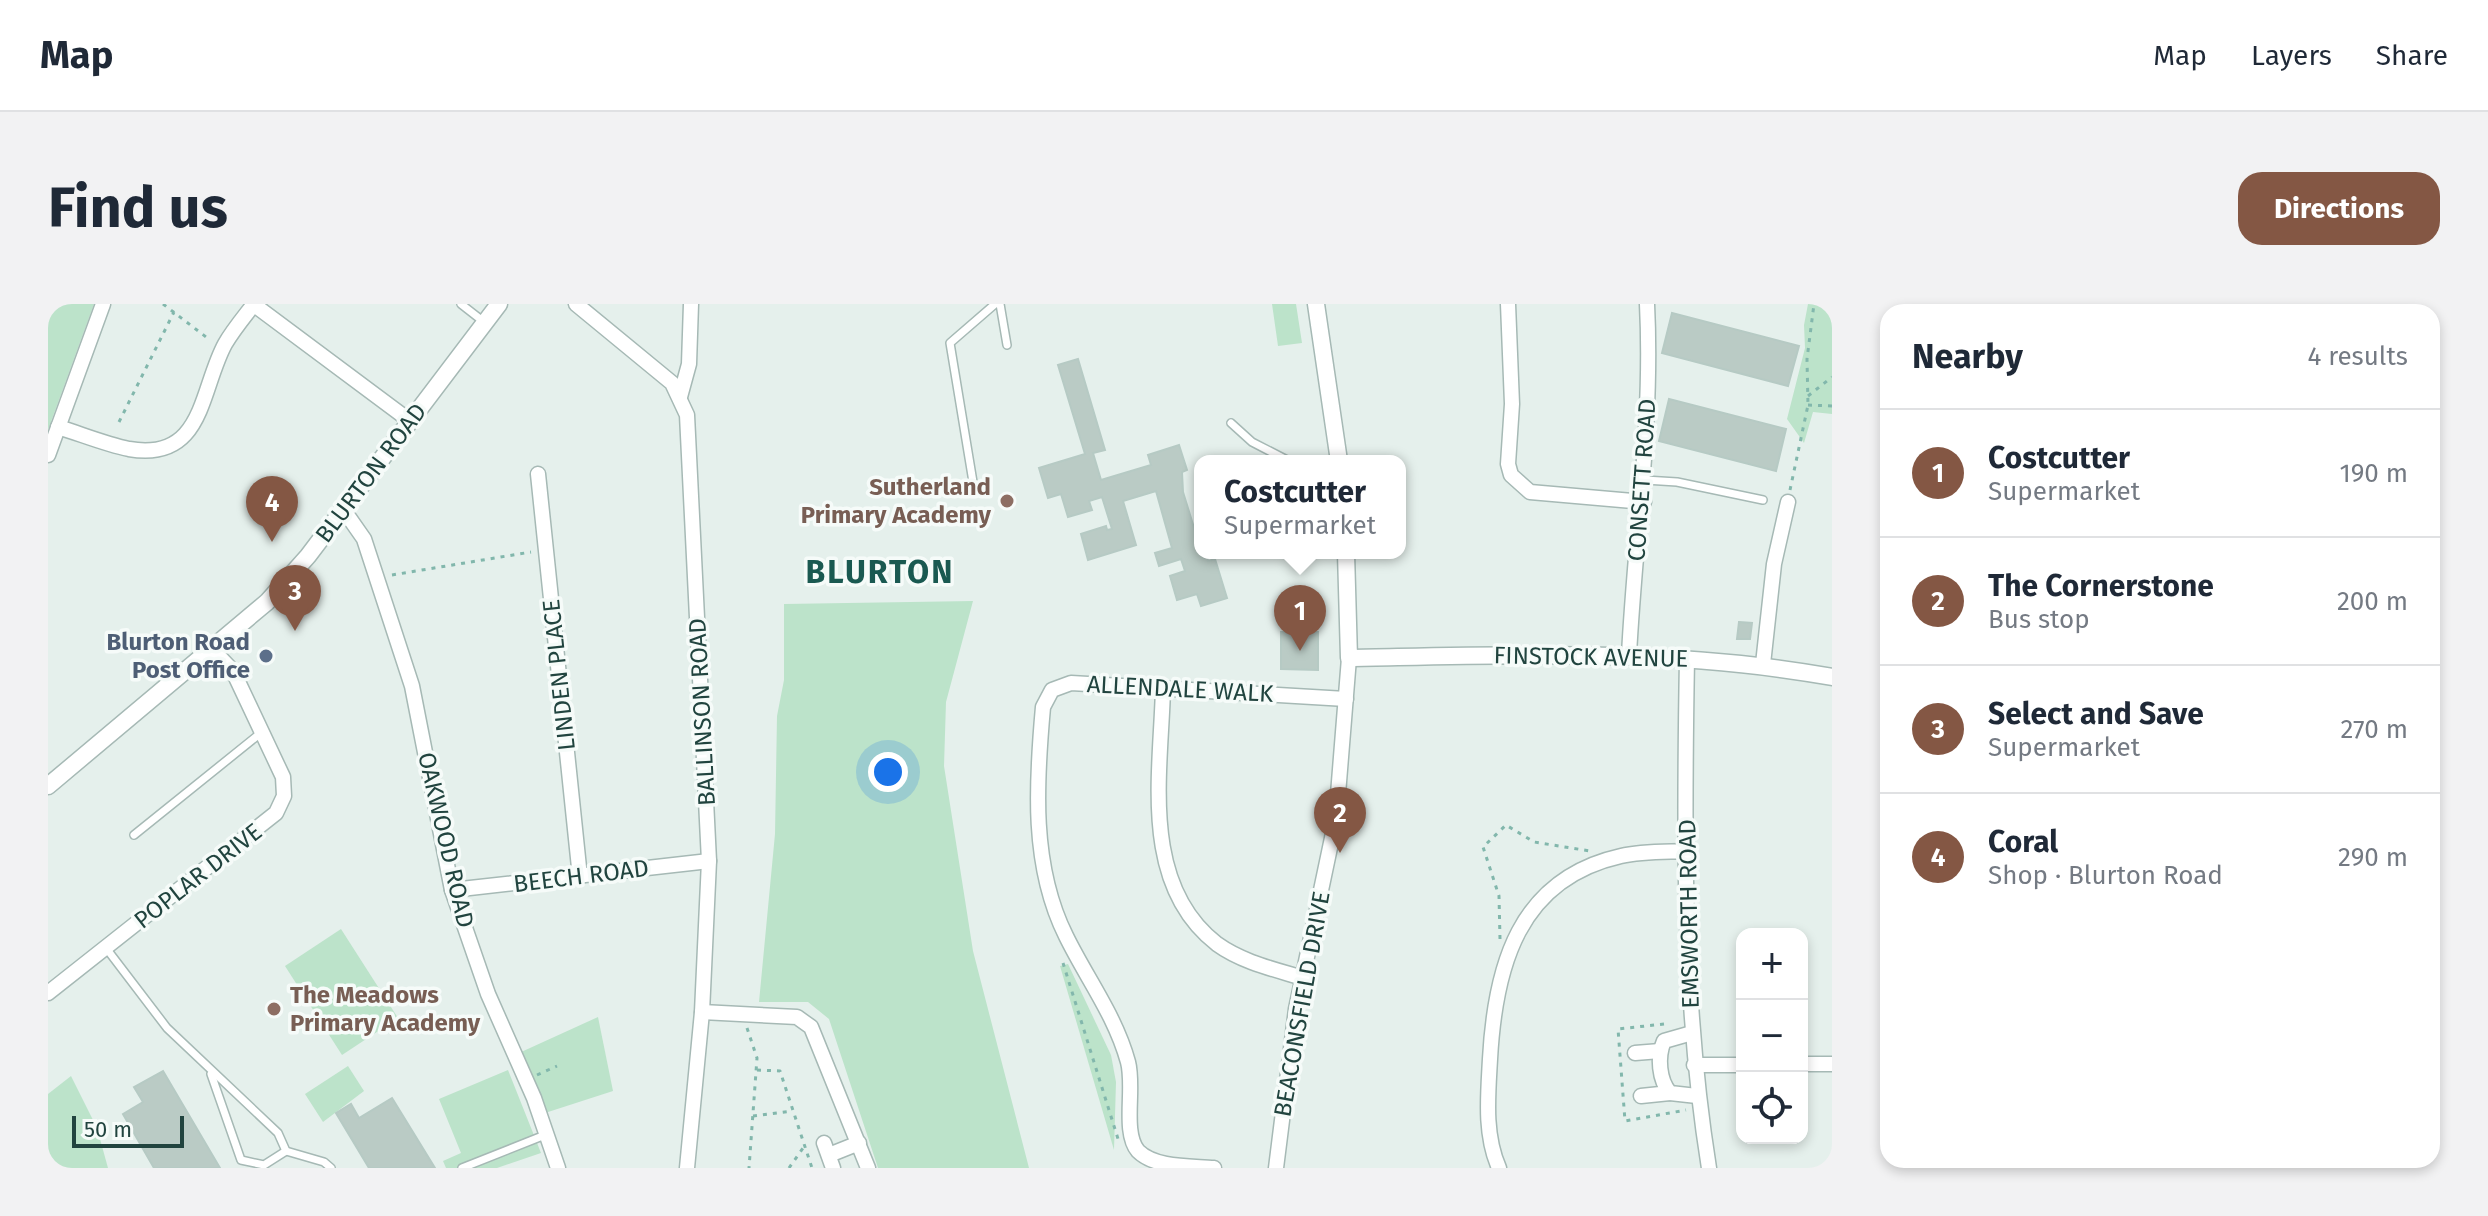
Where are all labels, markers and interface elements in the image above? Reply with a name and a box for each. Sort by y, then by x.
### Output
text: Map [40,32,113,78]
text: Map [2153,39,2207,72]
text: Layers [2251,39,2332,72]
text: Share [2376,39,2448,72]
button: Directions [2238,172,2440,245]
text: Find us [48,175,228,242]
text: Nearby [1912,336,2023,377]
text: 4 results [2307,341,2408,372]
street label: BLURTON ROAD [310,398,432,548]
street label: CONSETT ROAD [1622,398,1662,562]
text: Costcutter [1988,440,2130,476]
popup [1194,455,1406,559]
text: 1 [1932,458,1944,489]
text: 190 m [2339,458,2408,489]
place label: Sutherland Primary Academy [801,473,992,529]
text: Costcutter [1224,474,1366,510]
pin: 4 [246,476,298,542]
text: Supermarket [1988,476,2140,507]
marker: Sutherland Primary Academy [998,492,1016,510]
text: Supermarket [1224,510,1376,541]
district label: BLURTON [806,553,954,591]
pin: 3 [269,565,321,631]
text: The Cornerstone [1988,568,2214,604]
pin: 1 [1274,585,1326,651]
text: 2 [1931,586,1945,617]
text: 200 m [2337,586,2408,617]
street label: LINDEN PLACE [537,598,581,752]
text: Bus stop [1988,604,2090,635]
street label: BALLINSON ROAD [683,617,721,807]
place label: Blurton Road Post Office [107,628,250,684]
street label: FINSTOCK AVENUE [1493,641,1689,673]
marker: Blurton Road Post Office [257,647,275,665]
street label: ALLENDALE WALK [1086,670,1275,708]
text: Select and Save [1988,696,2204,732]
text: 3 [1931,714,1945,745]
text: 270 m [2340,714,2408,745]
text: Supermarket [1988,732,2140,763]
street label: OAKWOOD ROAD [412,750,480,930]
your location [868,752,908,792]
pin: 2 [1314,787,1366,853]
street label: POPLAR DRIVE [129,817,267,935]
street label: EMSWORTH ROAD [1673,819,1705,1009]
text: Coral [1988,824,2058,860]
text: 4 [1931,842,1945,873]
text: 290 m [2338,842,2408,873]
street label: BEECH ROAD [512,854,650,898]
text: Shop · Blurton Road [1988,860,2223,891]
street label: BEACONSFIELD DRIVE [1268,889,1336,1119]
map controls [1736,928,1808,1144]
button: + [1736,928,1808,1000]
place label: The Meadows Primary Academy [290,981,481,1037]
marker: The Meadows Primary Academy [265,1000,283,1018]
button: − [1736,1000,1808,1072]
button: locate [1736,1072,1808,1144]
scale bar [72,1112,184,1148]
text: 50 m [84,1116,132,1143]

